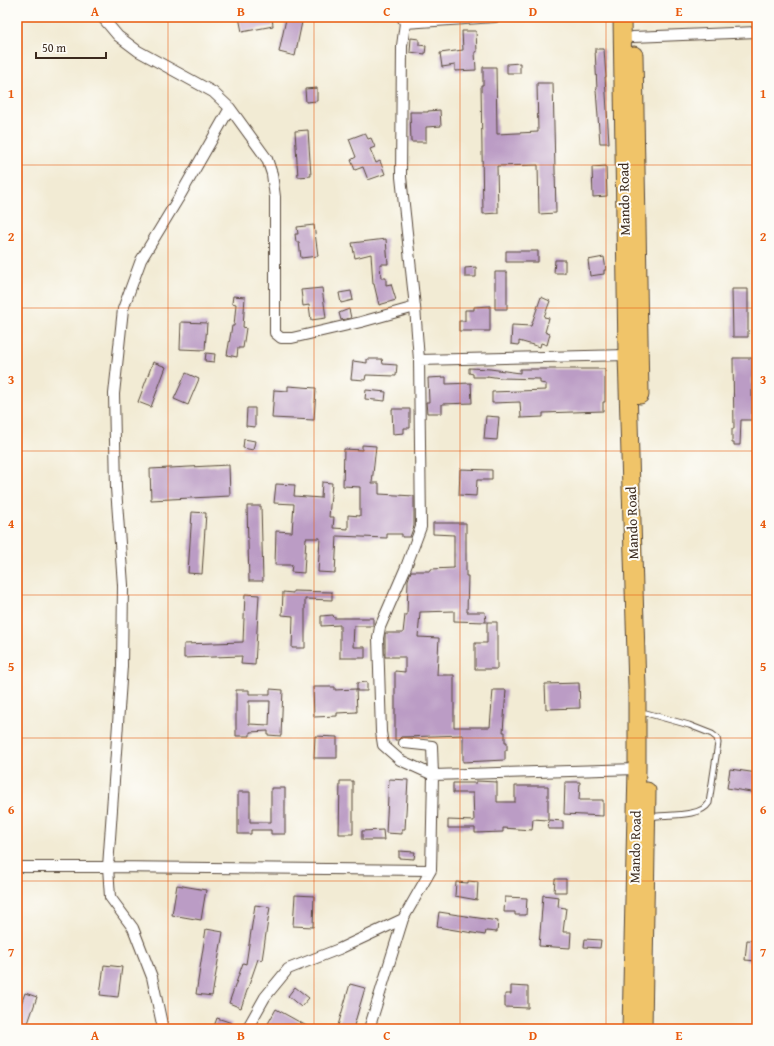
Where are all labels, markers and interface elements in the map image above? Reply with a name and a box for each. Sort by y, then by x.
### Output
text: A [91,2,100,21]
text: B [237,2,245,21]
text: C [383,2,391,21]
text: D [529,2,537,21]
text: E [676,2,683,21]
scale bar [36,34,106,60]
text: 50 m [42,39,66,56]
text: 1 [8,84,14,103]
text: 1 [760,84,766,103]
street label: Mando Road [613,162,635,236]
text: 2 [8,227,15,246]
text: 2 [760,227,767,246]
text: 3 [8,370,14,389]
text: 3 [760,370,766,389]
street label: Mando Road [621,486,643,560]
text: 4 [8,514,15,533]
text: 4 [760,514,767,533]
text: 5 [8,657,15,676]
text: 5 [760,657,767,676]
text: 6 [8,800,15,819]
text: 6 [760,800,767,819]
street label: Mando Road [624,810,646,884]
text: 7 [8,943,15,962]
text: 7 [760,943,767,962]
text: A [91,1026,100,1045]
text: B [237,1026,245,1045]
text: C [383,1026,391,1045]
text: D [529,1026,537,1045]
text: E [676,1026,683,1045]

